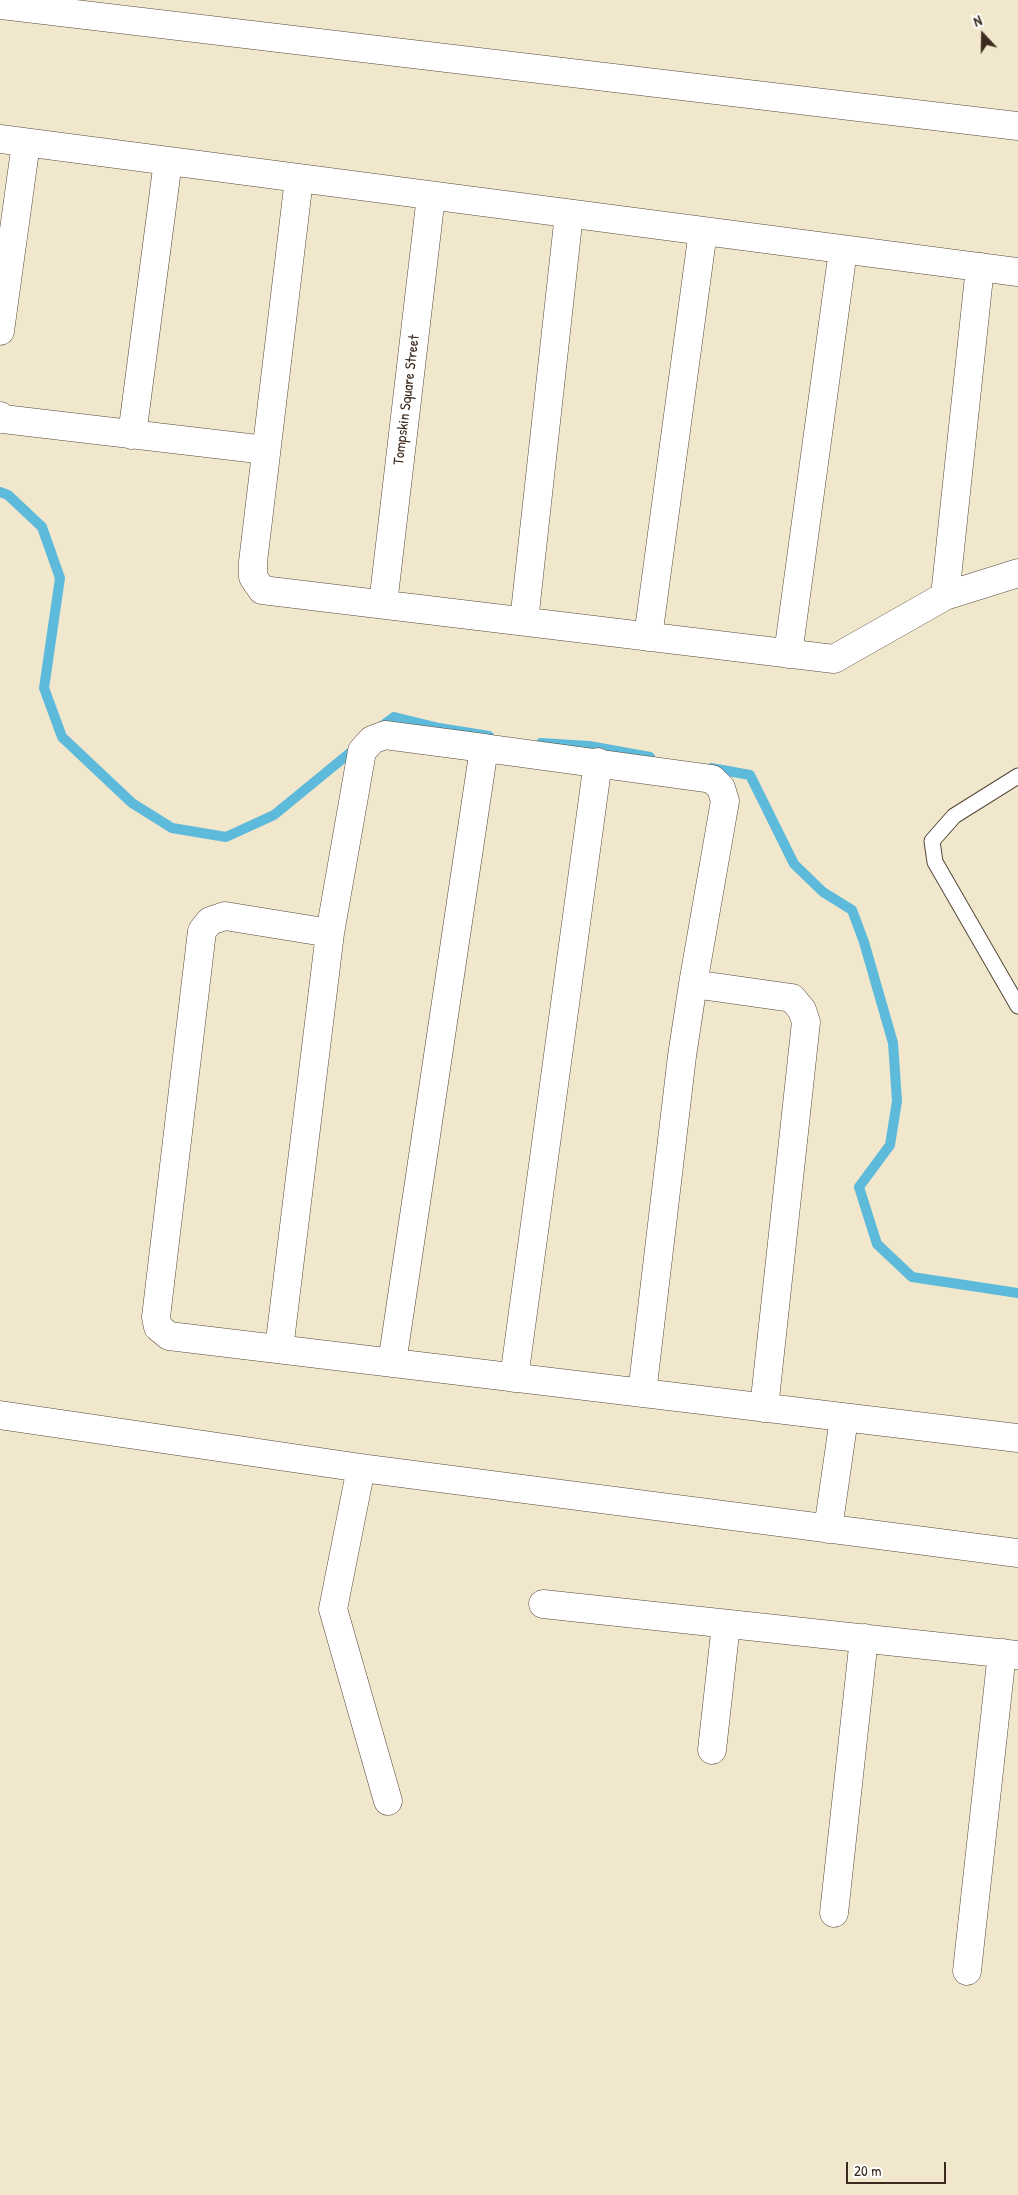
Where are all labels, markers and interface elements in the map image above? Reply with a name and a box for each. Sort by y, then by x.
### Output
north arrow [958,10,1008,60]
text: N [971,10,984,31]
street label: Tompskin Square Street [390,334,424,466]
scale bar [848,2152,948,2184]
text: 20 m [854,2160,881,2181]

